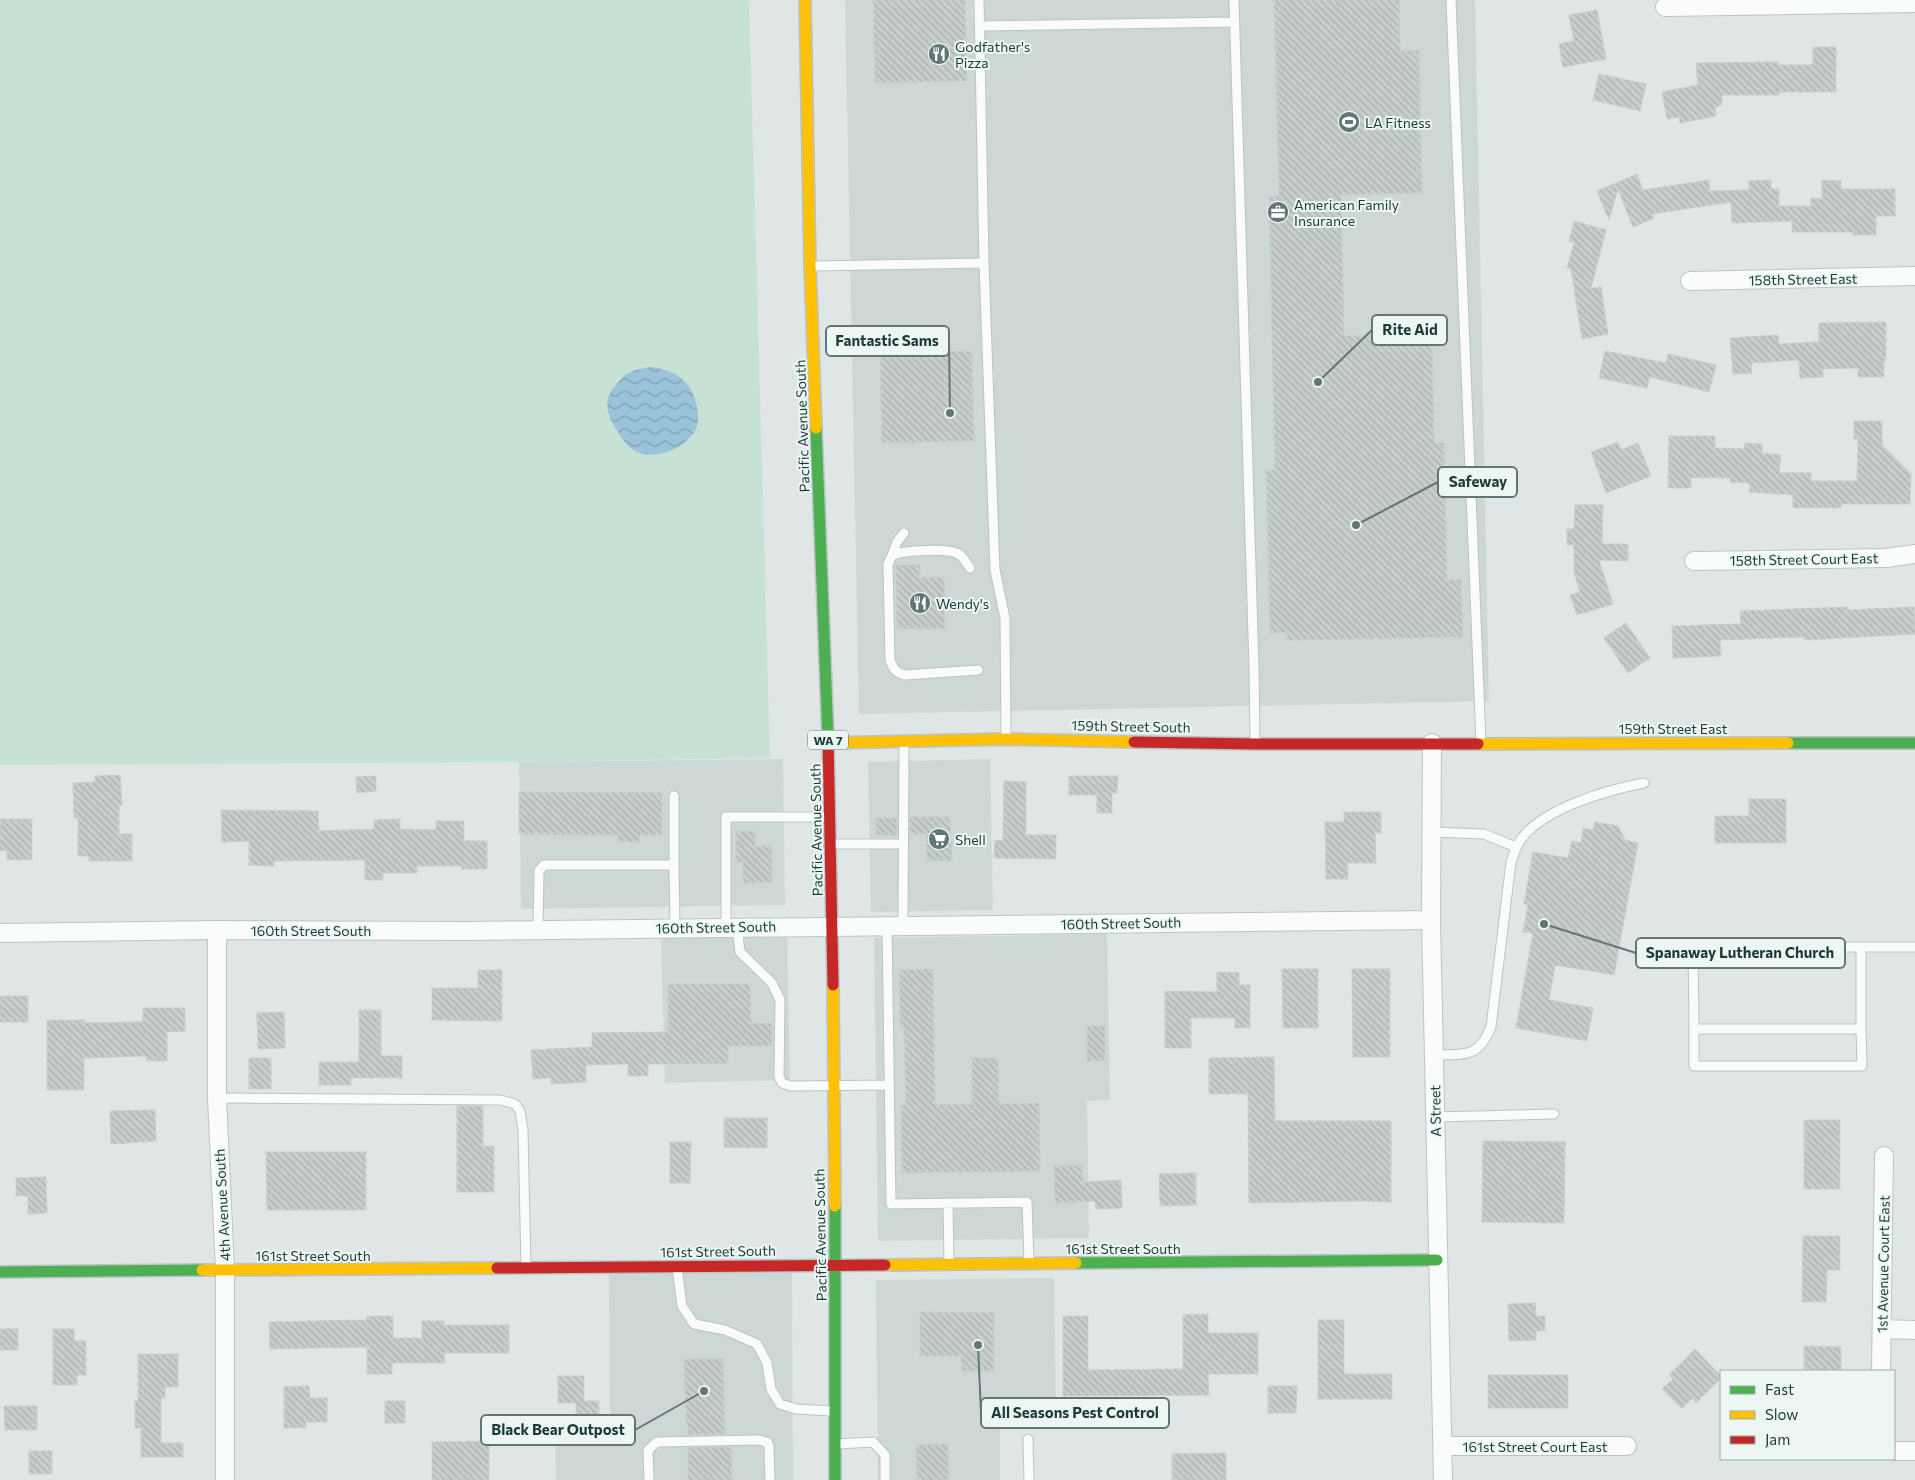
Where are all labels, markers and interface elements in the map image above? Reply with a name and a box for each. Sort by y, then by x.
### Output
place label: Godfather's Pizza [955,38,1030,71]
restaurant icon: Godfather's Pizza [927,42,951,66]
sports icon: LA Fitness [1337,110,1361,134]
place label: LA Fitness [1365,114,1431,131]
place label: American Family Insurance [1294,196,1399,229]
office icon: American Family Insurance [1266,200,1290,224]
street label: 158th Street East [1748,270,1858,288]
callout: Rite Aid [1372,315,1447,345]
text: Rite Aid [1382,320,1438,338]
callout: Fantastic Sams [826,326,949,356]
text: Fantastic Sams [835,331,939,349]
street label: Pacific Avenue South [791,359,813,493]
callout: Safeway [1438,467,1517,497]
text: Safeway [1449,472,1508,490]
street label: 158th Street Court East [1730,549,1879,569]
restaurant icon: Wendy's [908,591,932,615]
place label: Wendy's [936,595,989,612]
street label: 159th Street South [1071,716,1191,736]
street label: 159th Street East [1619,720,1728,737]
road number: WA 7 [808,730,848,750]
street label: Pacific Avenue South [806,763,826,897]
supermarket icon: Shell [927,827,951,851]
place label: Shell [955,831,986,848]
street label: 160th Street South [1061,913,1181,933]
street label: 160th Street South [656,917,776,937]
street label: 160th Street South [251,922,371,939]
callout: Spanaway Lutheran Church [1636,938,1845,968]
text: Spanaway Lutheran Church [1646,943,1834,961]
street label: A Street [1426,1085,1444,1137]
street label: 4th Avenue South [211,1148,233,1262]
street label: Pacific Avenue South [810,1168,830,1302]
street label: 1st Avenue Court East [1873,1195,1893,1333]
street label: 161st Street South [1065,1240,1181,1257]
street label: 161st Street South [660,1241,776,1261]
street label: 161st Street South [255,1247,371,1264]
legend [1720,1370,1895,1460]
text: Fast [1765,1380,1794,1398]
callout: All Seasons Pest Control [981,1398,1169,1428]
text: All Seasons Pest Control [991,1403,1159,1421]
text: Slow [1765,1405,1798,1423]
callout: Black Bear Outpost [481,1415,635,1445]
text: Black Bear Outpost [491,1420,625,1438]
text: Jam [1765,1430,1790,1448]
street label: 161st Street Court East [1463,1438,1608,1455]

